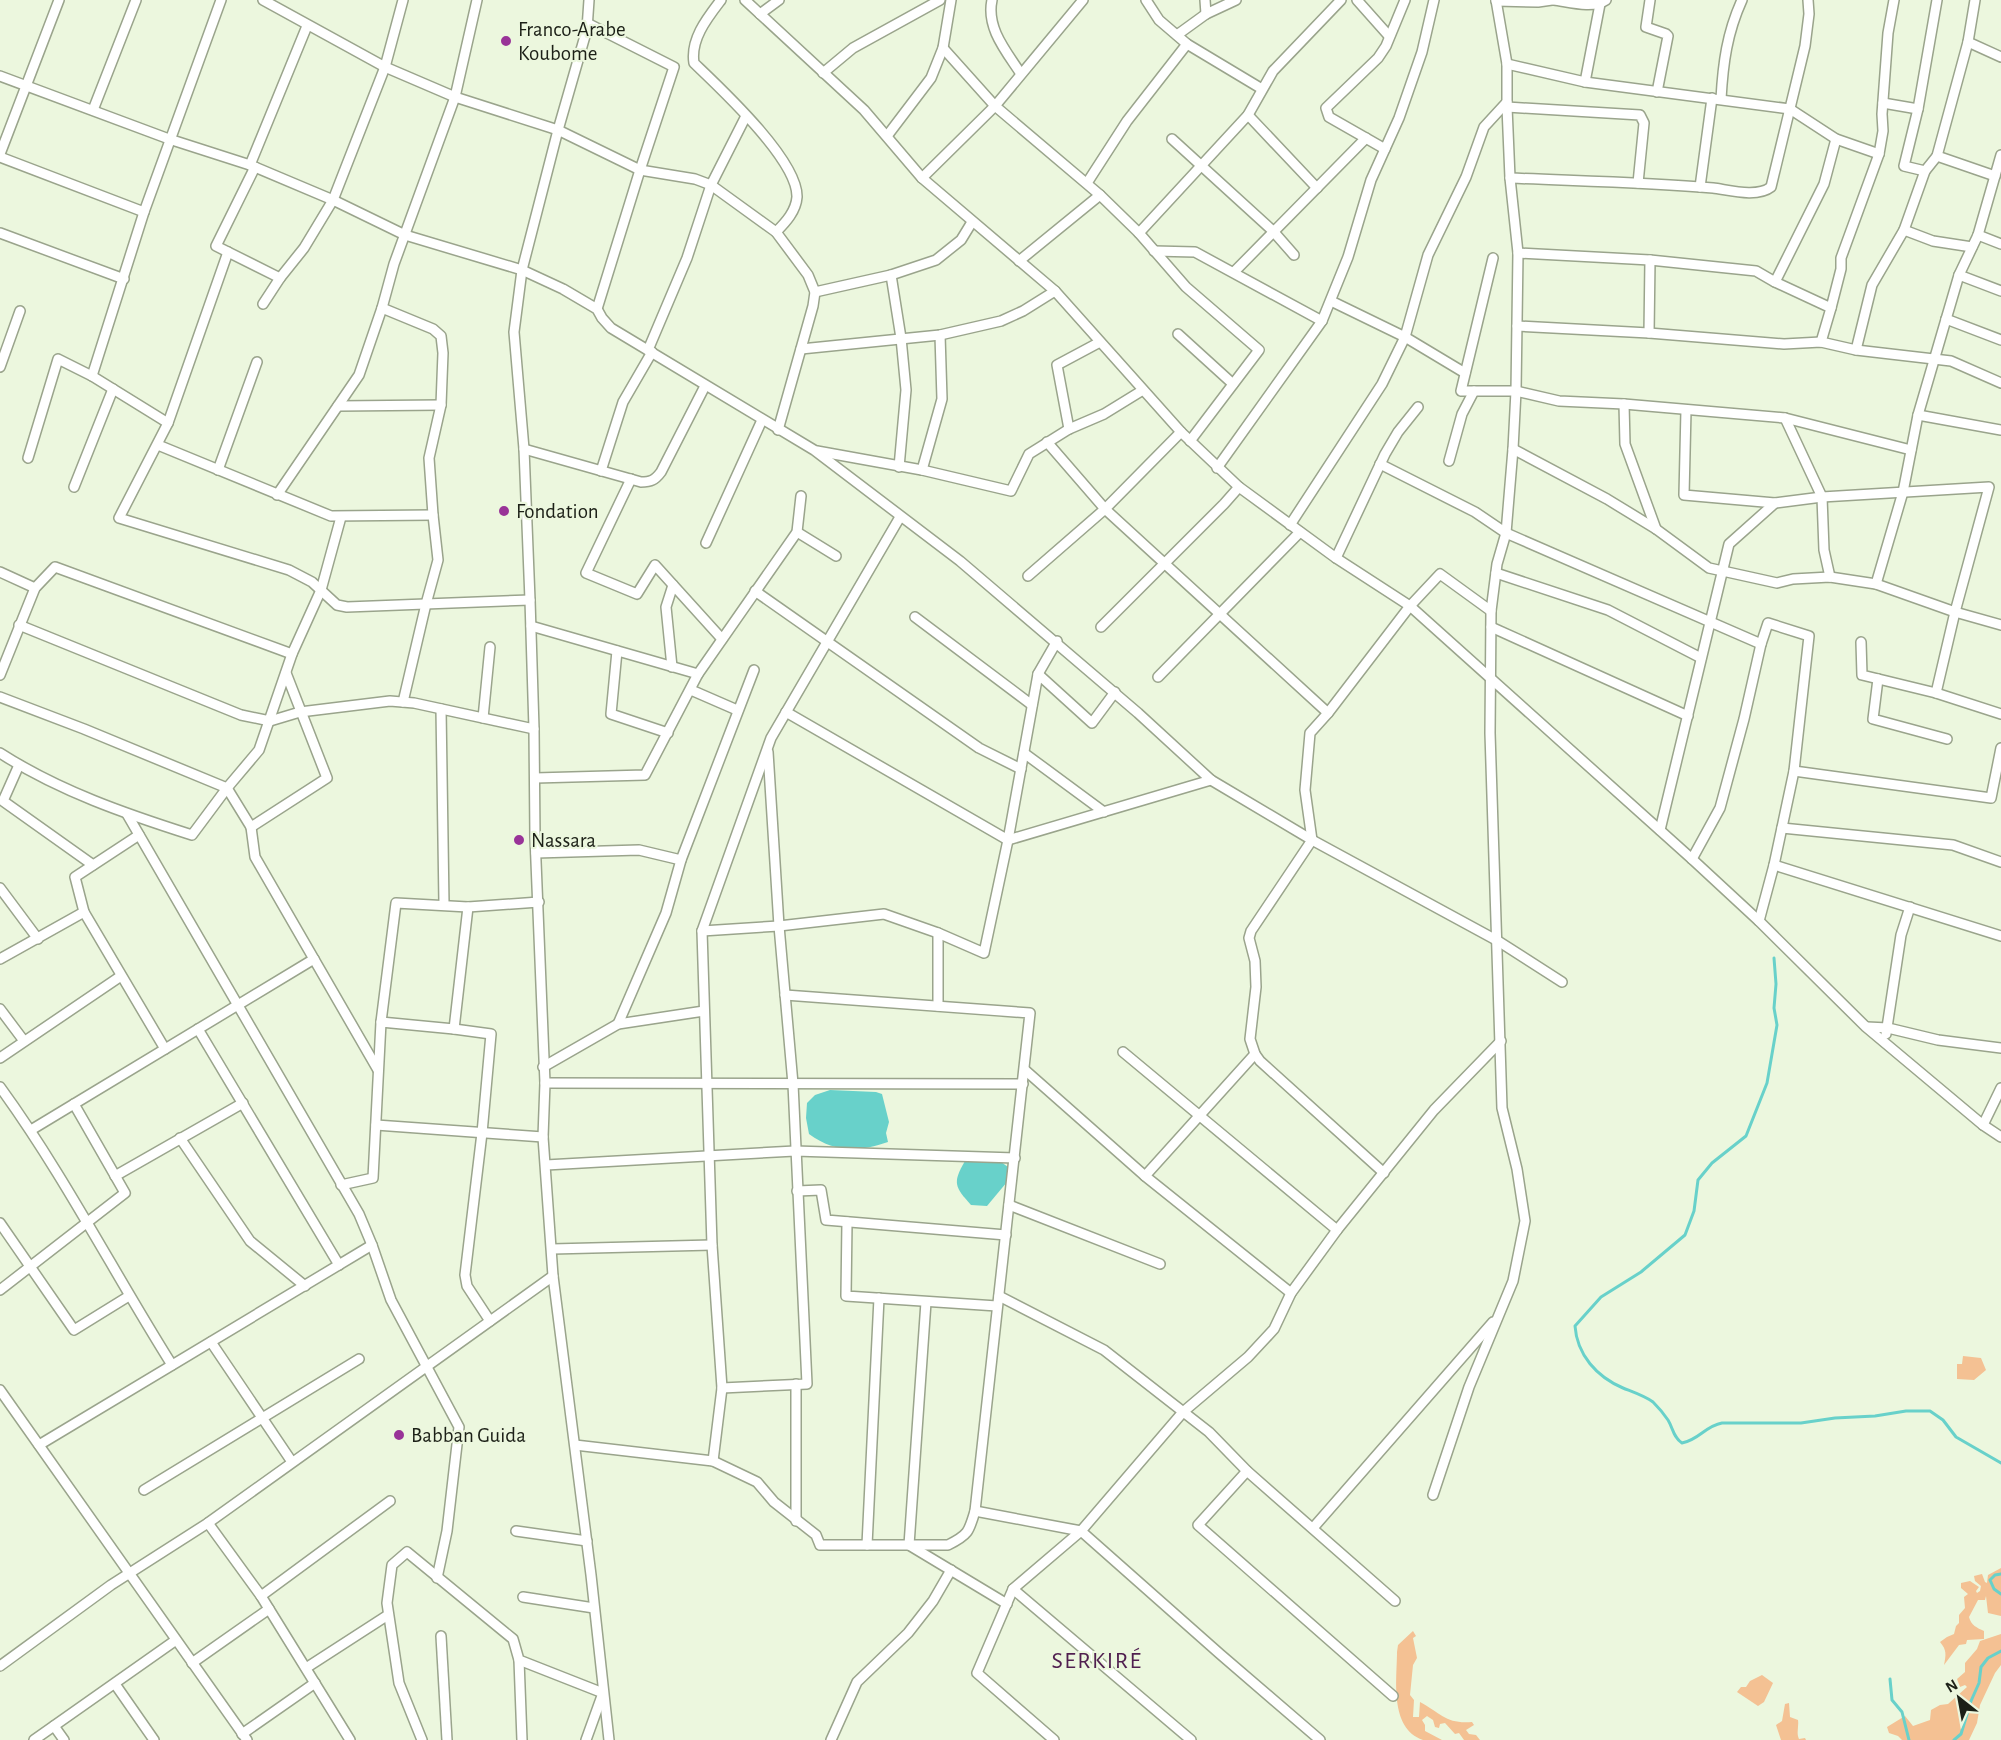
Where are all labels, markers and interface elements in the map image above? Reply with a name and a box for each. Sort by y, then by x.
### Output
place label: Franco-Arabe Koubome [518,19,626,64]
marker: Franco-Arabe Koubome [499,34,513,48]
place label: Fondation [516,501,599,522]
marker: Fondation [497,504,511,518]
place label: Nassara [531,830,596,851]
marker: Nassara [512,833,526,847]
place label: Babban Guida [411,1425,526,1446]
marker: Babban Guida [392,1428,406,1442]
district label: SERKIRÉ [1051,1647,1143,1673]
north arrow [1929,1668,1989,1728]
text: N [1943,1676,1961,1696]

